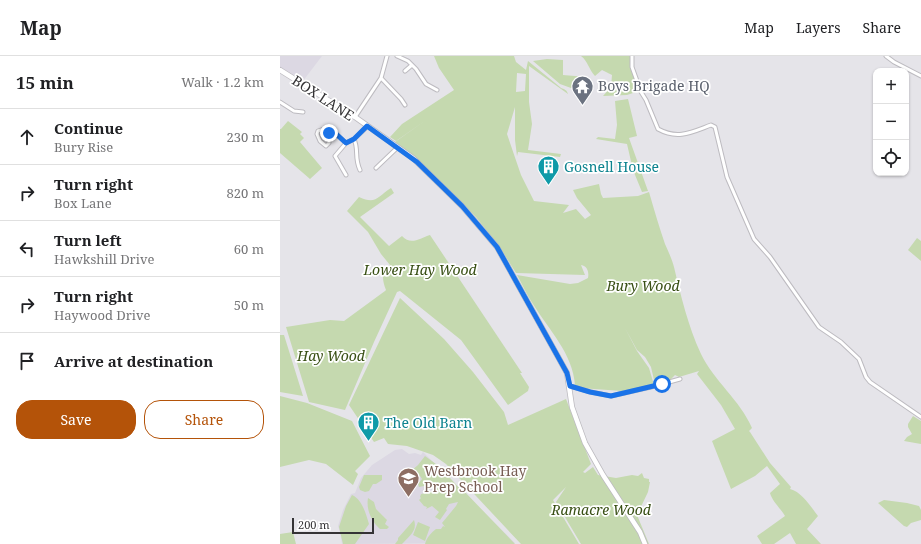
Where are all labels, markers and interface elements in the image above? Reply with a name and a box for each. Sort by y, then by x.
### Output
text: Map [20,15,62,41]
text: Map [744,18,774,37]
text: Layers [796,18,841,37]
text: Share [863,18,901,37]
map controls [873,68,909,176]
button: + [873,68,909,104]
text: 15 min [16,71,74,94]
street label: BOX LANE [289,71,358,125]
text: Walk · 1.2 km [181,73,264,91]
temple icon: Boys Brigade HQ [569,73,595,106]
place label: Boys Brigade HQ [598,76,710,95]
button: − [873,104,909,140]
text: Continue [54,118,123,138]
route end [320,124,338,142]
icon: ahead [16,126,38,148]
text: 230 m [227,128,264,146]
text: Bury Rise [54,138,113,156]
button: locate [873,140,909,176]
building icon: Gosnell House [536,154,562,187]
place label: Gosnell House [564,157,659,176]
text: Turn right [54,174,133,194]
icon: right [16,182,38,204]
text: 820 m [227,184,264,202]
text: Box Lane [54,194,112,212]
text: Turn left [54,230,122,250]
icon: left [16,238,38,260]
text: 60 m [234,240,264,258]
text: Hawkshill Drive [54,250,154,268]
park label: Lower Hay Wood [362,260,478,279]
park label: Bury Wood [605,276,680,295]
text: Turn right [54,286,133,306]
icon: right [16,294,38,316]
text: 50 m [234,296,264,314]
text: Haywood Drive [54,306,151,324]
park label: Hay Wood [296,346,366,365]
icon: arrive [16,350,38,372]
text: Arrive at destination [54,351,213,371]
route start [653,375,671,393]
button: Save [16,400,136,439]
button: Share [144,400,264,439]
building icon: The Old Barn [355,410,381,443]
place label: The Old Barn [384,413,472,432]
place label: Westbrook Hay Prep School [424,461,526,496]
school or university icon: Westbrook Hay Prep School [396,466,422,499]
park label: Ramacre Wood [550,500,652,519]
scale bar [292,516,374,535]
text: 200 m [298,517,330,532]

